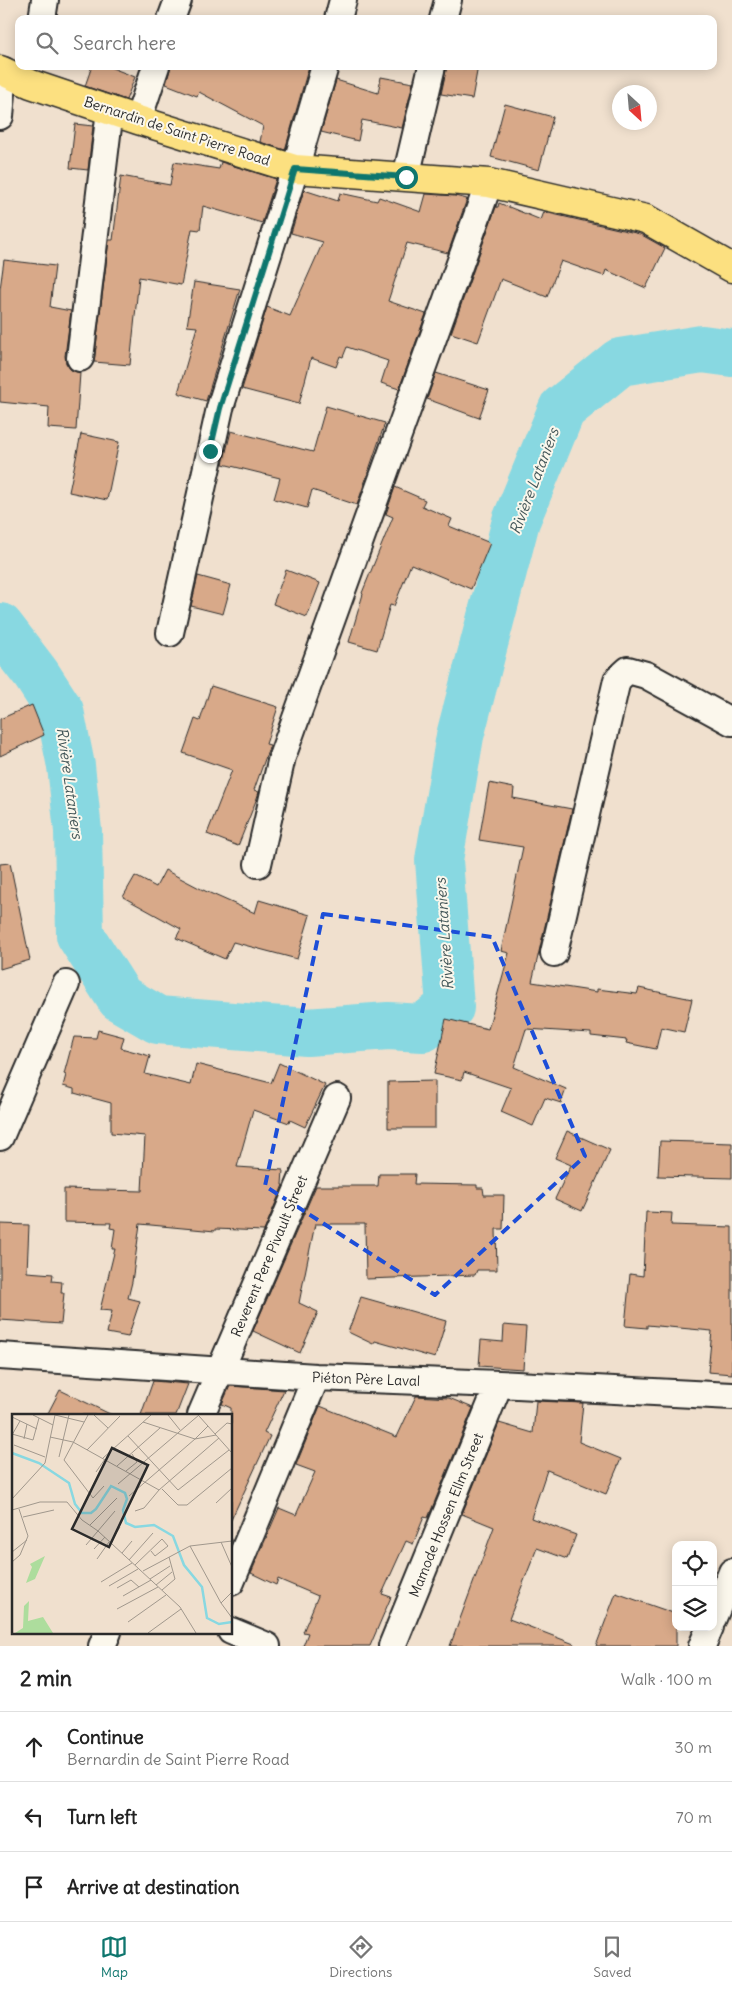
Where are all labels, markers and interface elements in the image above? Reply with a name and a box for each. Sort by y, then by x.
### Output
search box [15,15,717,70]
icon: search [33,29,61,57]
text: Search here [73,31,176,55]
north arrow [612,85,657,130]
street label: Bernardin de Saint Pierre Road [82,92,272,170]
route start [395,166,418,189]
water label: Rivière Lataniers [505,424,563,537]
route end [199,440,222,463]
water label: Rivière Lataniers [53,726,87,841]
water label: Rivière Lataniers [431,876,457,991]
street label: Reverent Pere Pivault Street [227,1172,311,1340]
street label: Piéton Père Laval [312,1368,420,1390]
inset map [12,1414,232,1634]
street label: Mamode Hossen Ellm Street [405,1430,487,1600]
map controls [672,1541,717,1631]
button: locate [672,1541,717,1586]
button: layers [672,1586,717,1631]
text: 2 min [20,1665,72,1692]
text: Walk · 100 m [621,1669,712,1689]
text: Continue [67,1725,144,1749]
icon: ahead [20,1733,48,1761]
text: 30 m [675,1737,712,1757]
text: Bernardin de Saint Pierre Road [67,1749,290,1769]
icon: left [20,1803,48,1831]
text: Turn left [67,1805,137,1829]
text: 70 m [676,1807,712,1827]
icon: arrive [20,1873,48,1901]
text: Arrive at destination [67,1875,240,1899]
tab: Map [100,1933,128,1981]
tab: Directions [329,1933,392,1981]
tab: Saved [593,1933,632,1981]

